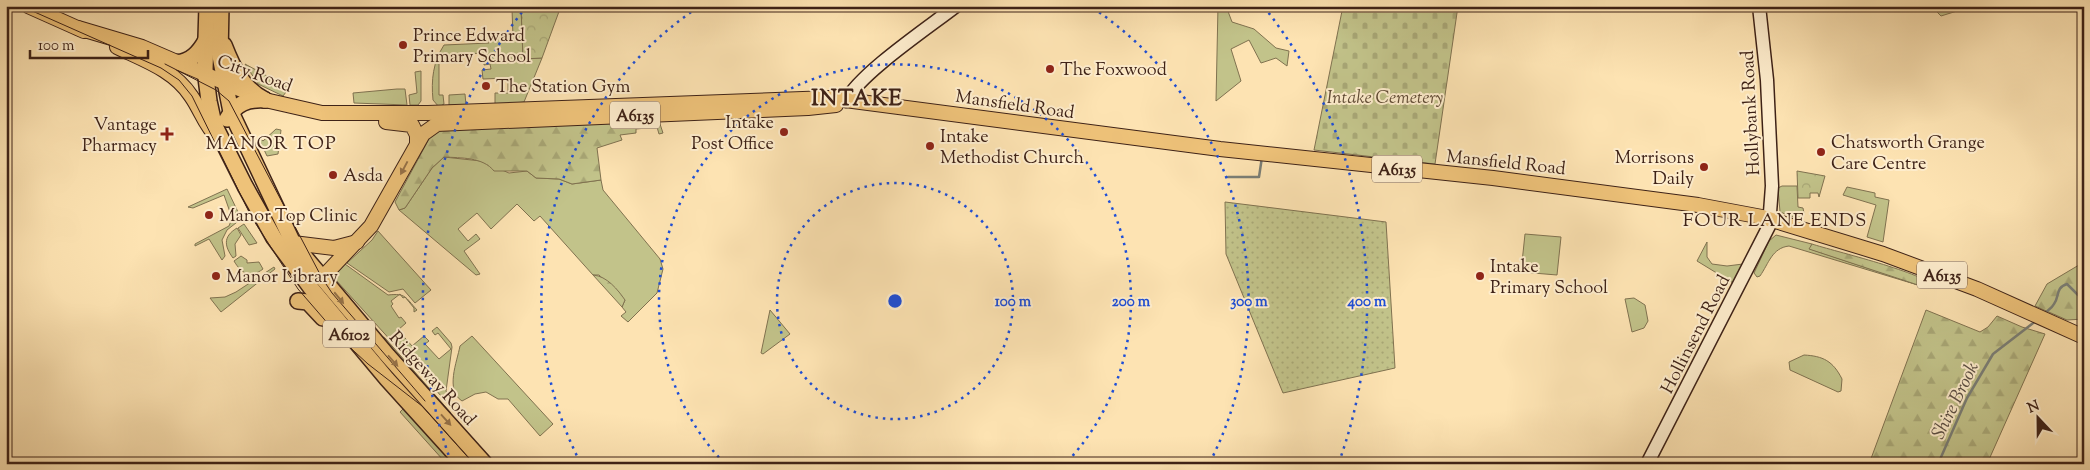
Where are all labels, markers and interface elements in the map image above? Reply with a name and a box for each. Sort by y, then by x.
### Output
place label: Prince Edward Primary School [413,24,531,71]
scale bar [30,28,148,60]
text: 100 m [38,36,75,57]
marker: Prince Edward Primary School [397,39,409,51]
street label: City Road [213,49,296,101]
street label: Hollybank Road [1736,50,1768,176]
place label: The Foxwood [1060,58,1167,84]
marker: The Foxwood [1044,63,1056,75]
place label: The Station Gym [496,75,630,101]
marker: The Station Gym [480,80,492,92]
district label: INTAKE [811,84,903,116]
street label: Mansfield Road [954,85,1076,127]
park label: Intake Cemetery [1327,86,1443,112]
road number: A6135 [610,102,660,128]
place label: Intake Post Office [691,111,774,158]
place label: Vantage Pharmacy [82,113,157,160]
place label: Intake Methodist Church [940,125,1084,172]
marker: Intake Post Office [778,126,790,138]
marker: Vantage Pharmacy [161,128,173,140]
district label: MANOR TOP [205,131,337,158]
place label: Chatsworth Grange Care Centre [1831,131,1985,178]
marker: Intake Methodist Church [924,140,936,152]
street label: Mansfield Road [1445,145,1567,183]
place label: Morrisons Daily [1615,146,1694,193]
marker: Chatsworth Grange Care Centre [1815,146,1827,158]
road number: A6135 [1372,156,1422,182]
one-way arrow [400,161,408,176]
marker: Morrisons Daily [1698,161,1710,173]
place label: Asda [343,164,383,190]
marker: Asda [327,169,339,181]
place label: Manor Top Clinic [219,204,358,230]
district label: FOUR LANE ENDS [1683,208,1867,235]
marker: Manor Top Clinic [203,209,215,221]
place label: Intake Primary School [1490,255,1608,302]
road number: A6135 [1917,262,1967,288]
place label: Manor Library [226,265,338,291]
marker: Manor Library [210,270,222,282]
marker: Intake Primary School [1474,270,1486,282]
street label: Hollinsend Road [1656,271,1738,399]
one-way arrow [334,292,345,305]
centre of rings [886,292,904,310]
text: 100 m [995,292,1032,313]
text: 200 m [1112,292,1151,313]
text: 300 m [1230,292,1268,313]
text: 400 m [1347,292,1387,313]
road number: A6102 [323,320,375,348]
street label: Ridgeway Road [382,326,481,432]
one-way arrow [387,355,398,368]
water label: Shire Brook [1926,358,1987,444]
north arrow [2012,392,2062,442]
text: N [2025,396,2043,419]
one-way arrow [440,414,451,427]

